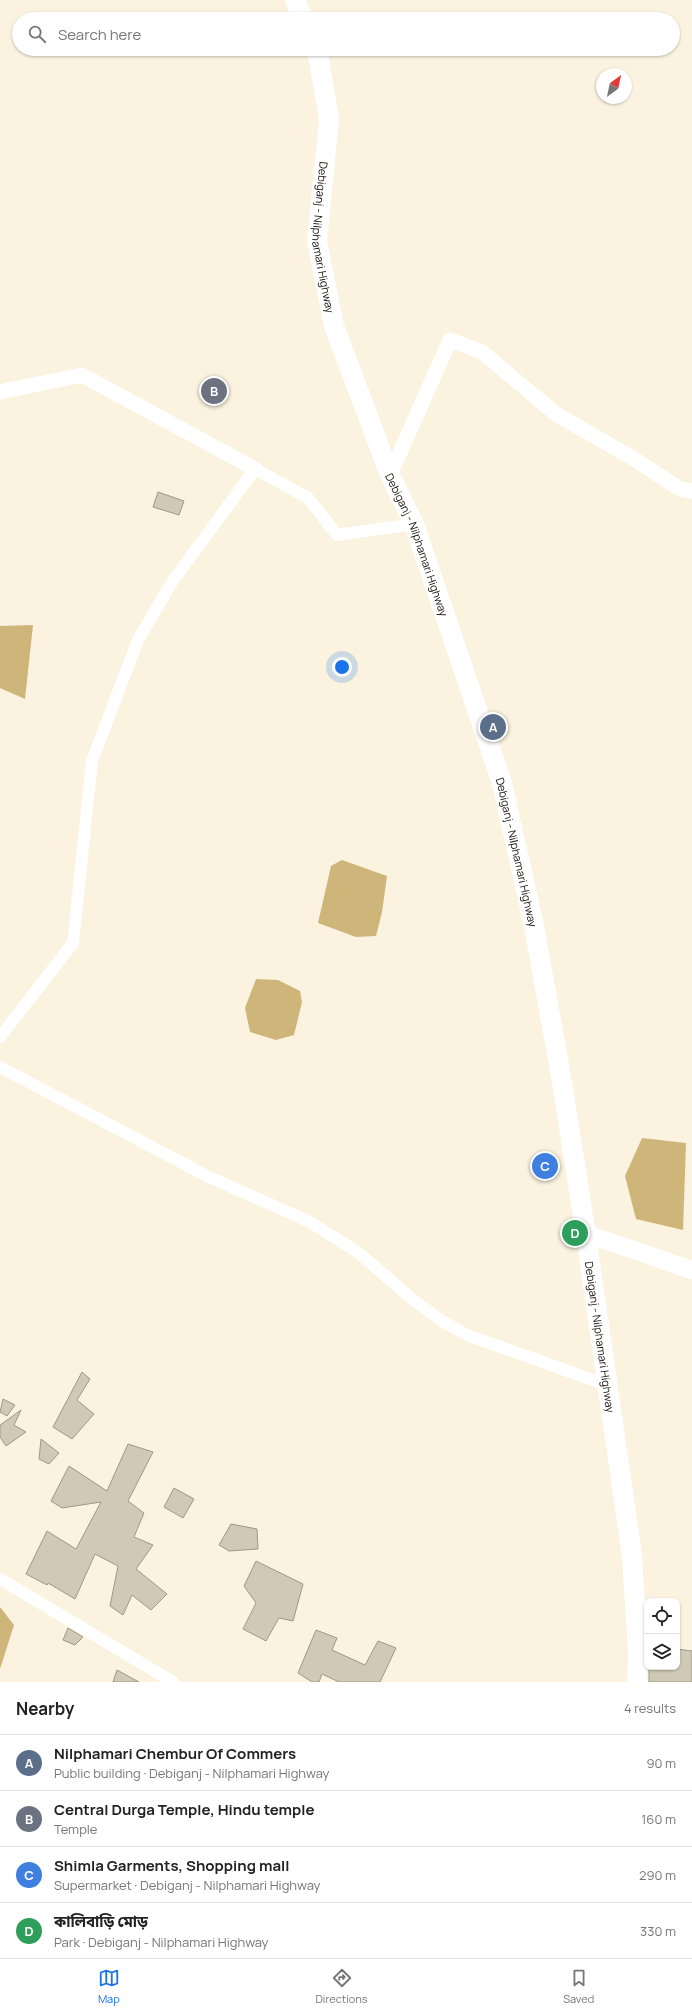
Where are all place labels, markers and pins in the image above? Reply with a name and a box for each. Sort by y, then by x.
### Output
pin: B [201,376,227,406]
pin: A [480,712,506,742]
pin: C [532,1151,558,1181]
pin: D [562,1218,588,1248]

